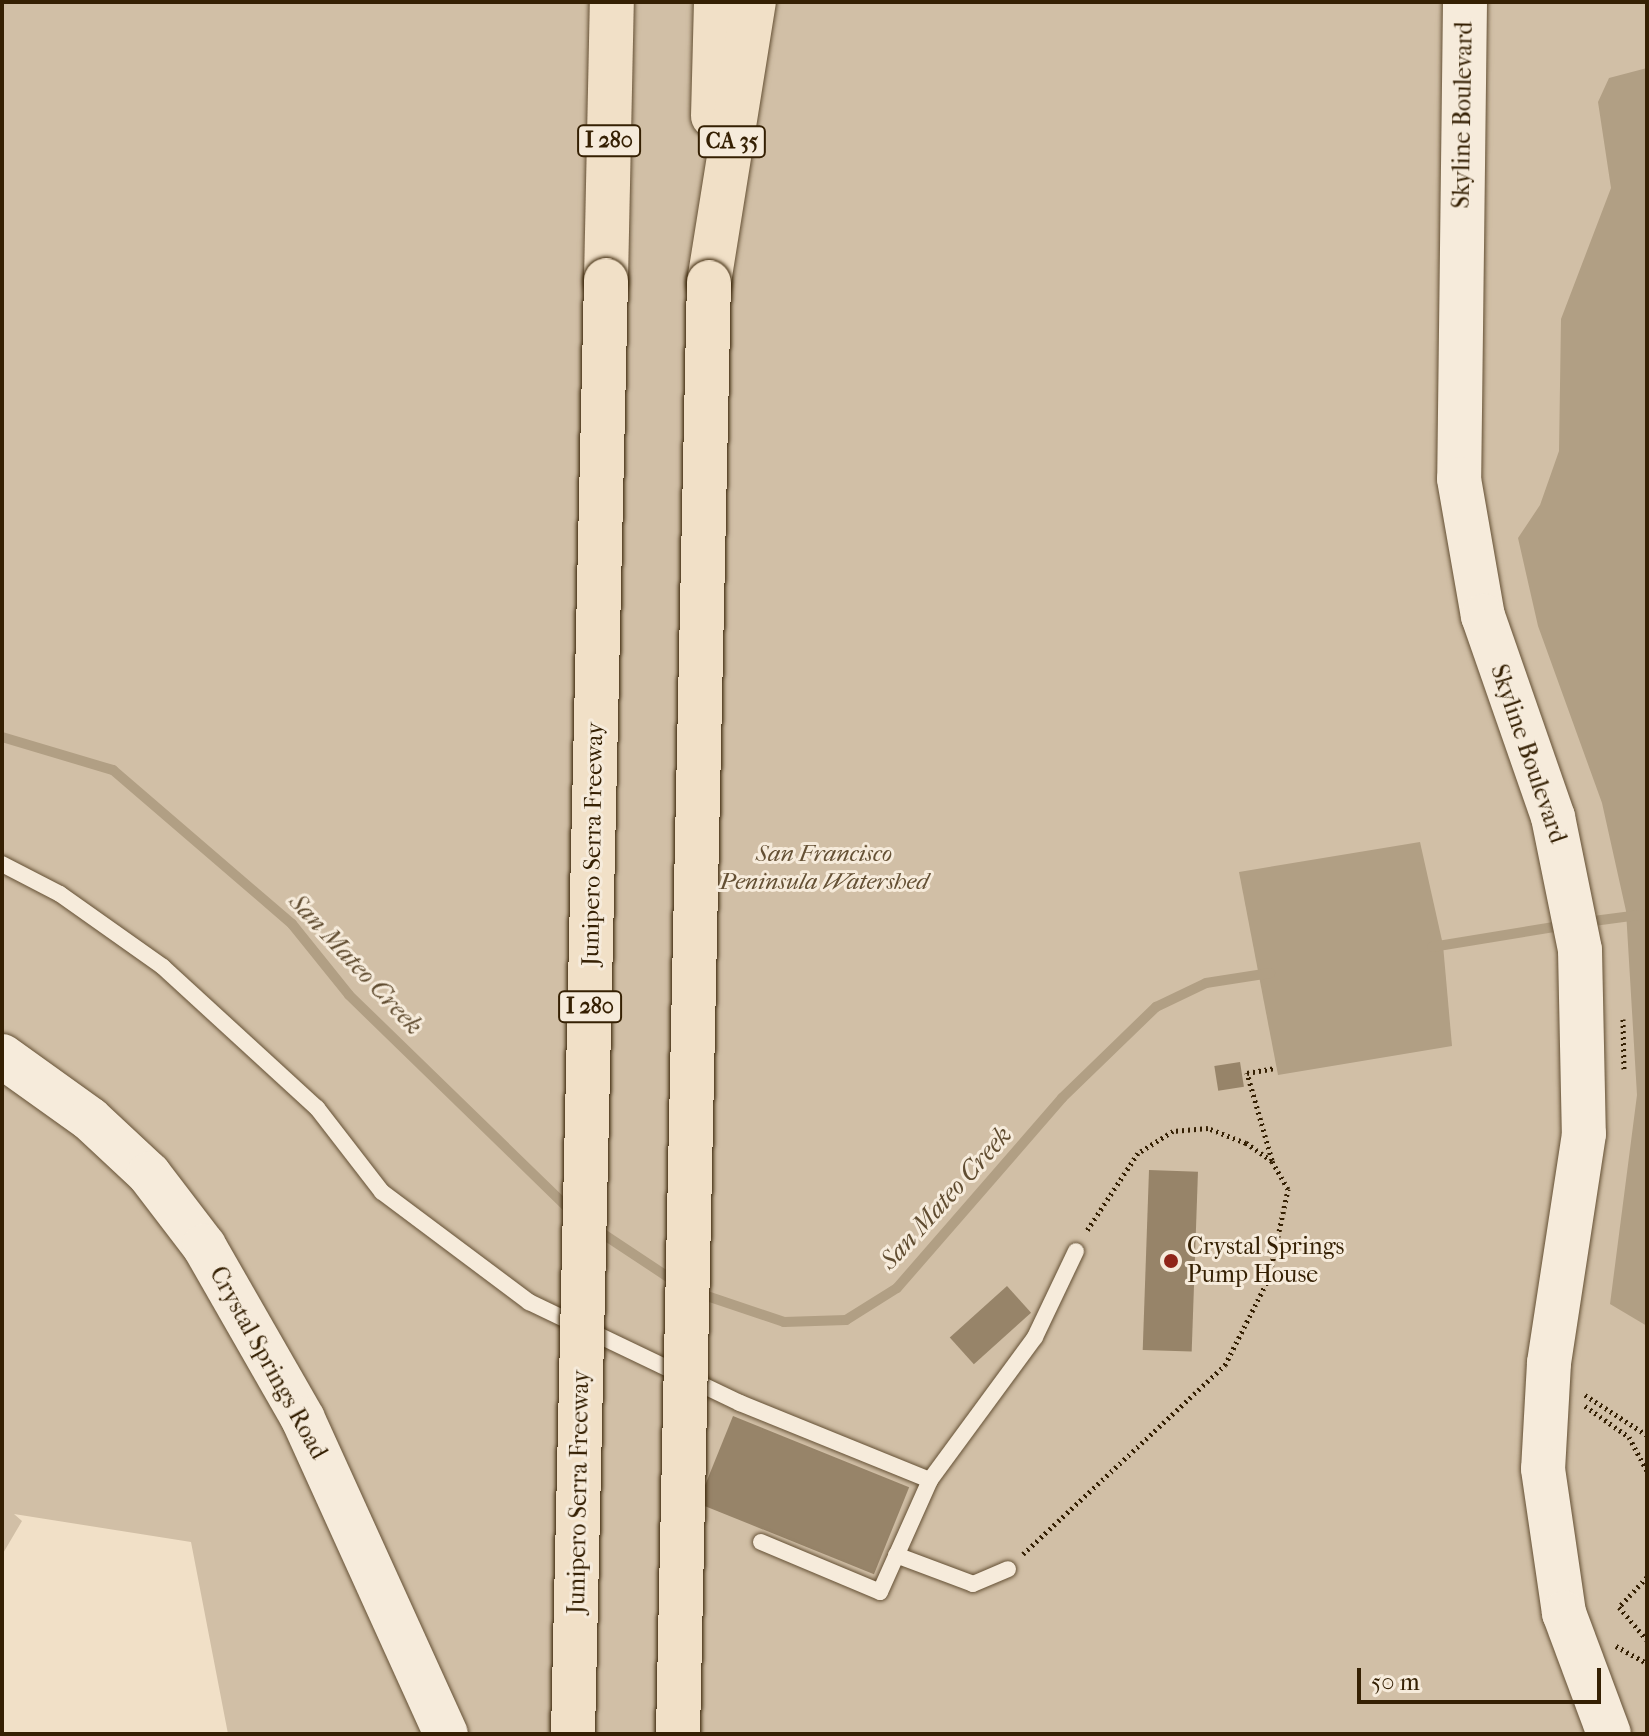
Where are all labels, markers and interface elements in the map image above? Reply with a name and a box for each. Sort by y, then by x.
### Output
street label: Skyline Boulevard [1447,21,1479,209]
road number: I 280 [577,123,641,159]
road number: CA 35 [696,124,768,160]
street label: Skyline Boulevard [1484,661,1572,847]
street label: Junipero Serra Freeway [576,722,610,966]
park label: San Francisco Peninsula Watershed [720,840,928,896]
water label: San Mateo Creek [282,887,430,1041]
road number: I 280 [558,989,622,1025]
water label: San Mateo Creek [873,1120,1019,1276]
place label: Crystal Springs Pump House [1187,1233,1344,1289]
marker: Crystal Springs Pump House [1162,1252,1180,1270]
street label: Crystal Springs Road [203,1262,333,1464]
street label: Junipero Serra Freeway [562,1370,596,1614]
scale bar [1361,1652,1605,1702]
text: 50 m [1371,1668,1420,1696]

